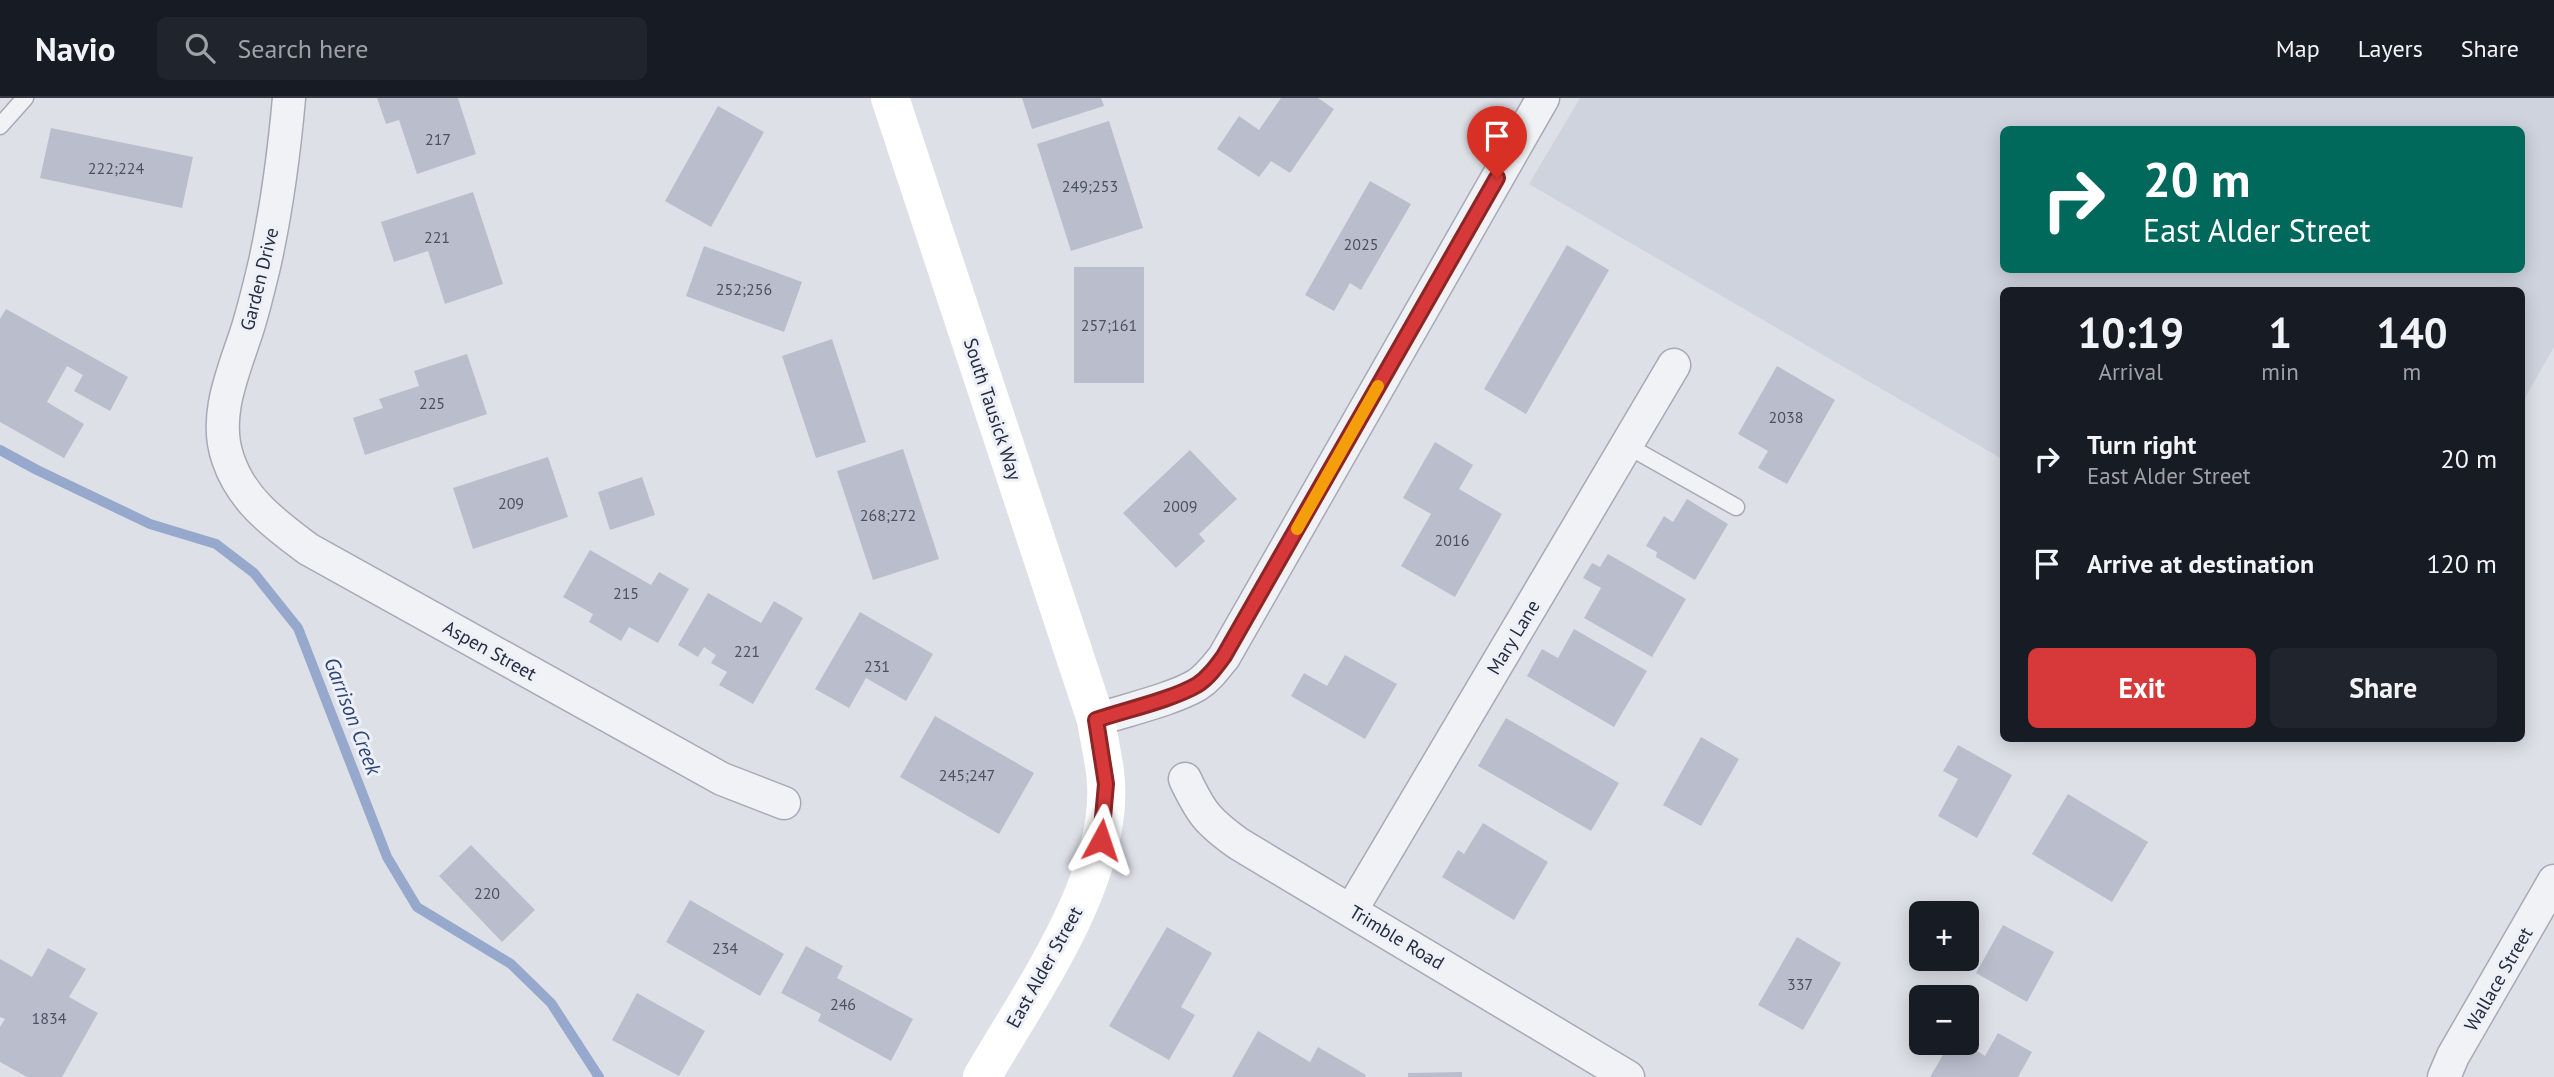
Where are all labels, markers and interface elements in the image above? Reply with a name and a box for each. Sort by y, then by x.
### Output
search box [157,17,647,80]
text: Navio [35,27,115,70]
icon: search [181,29,219,67]
text: Search here [237,32,369,65]
text: Map [2276,33,2320,64]
text: Layers [2358,33,2423,64]
text: Share [2461,33,2519,64]
pin [1467,106,1527,178]
icon: arrive [1478,117,1516,155]
house number: 217 [425,129,451,149]
text: 20 m [2143,147,2250,211]
icon: right [2028,154,2119,245]
house number: 222;224 [88,158,144,178]
house number: 249;253 [1062,176,1118,196]
text: East Alder Street [2143,209,2371,251]
street label: Garden Drive [235,225,283,333]
house number: 221 [424,227,450,247]
house number: 2025 [1344,234,1378,254]
house number: 252;256 [716,279,772,299]
text: 10:19 [2077,305,2184,360]
text: 1 [2268,305,2292,360]
text: 140 [2376,305,2448,360]
house number: 257;161 [1081,315,1137,335]
street label: South Tausick Way [959,335,1027,483]
text: Arrival [2098,357,2163,386]
text: min [2261,357,2299,386]
text: m [2403,357,2421,386]
house number: 225 [419,393,445,413]
house number: 2038 [1769,407,1803,427]
text: Turn right [2087,428,2196,461]
icon: right [2028,440,2066,478]
text: 20 m [2441,442,2497,475]
text: East Alder Street [2087,461,2251,490]
house number: 209 [498,493,524,513]
house number: 2009 [1163,496,1197,516]
house number: 268;272 [860,505,916,525]
house number: 2016 [1435,530,1469,550]
icon: arrive [2028,545,2066,583]
text: Arrive at destination [2087,547,2314,580]
text: 120 m [2426,547,2497,580]
house number: 215 [613,583,639,603]
street label: Mary Lane [1481,595,1545,679]
street label: Aspen Street [439,615,541,686]
house number: 221 [734,641,760,661]
button: Exit [2028,648,2256,728]
button: Share [2270,648,2497,728]
water label: Garrison Creek [318,653,388,780]
house number: 231 [864,656,890,676]
house number: 245;247 [939,765,995,785]
position arrow [1064,803,1138,877]
house number: 220 [474,883,500,903]
street label: Trimble Road [1345,899,1449,975]
map controls [1909,901,1979,1055]
button: + [1909,901,1979,971]
street label: East Alder Street [1001,902,1088,1032]
street label: Wallace Street [2459,922,2538,1035]
house number: 234 [712,938,738,958]
house number: 337 [1787,974,1813,994]
button: − [1909,985,1979,1055]
house number: 246 [830,994,856,1014]
house number: 1834 [32,1008,67,1028]

